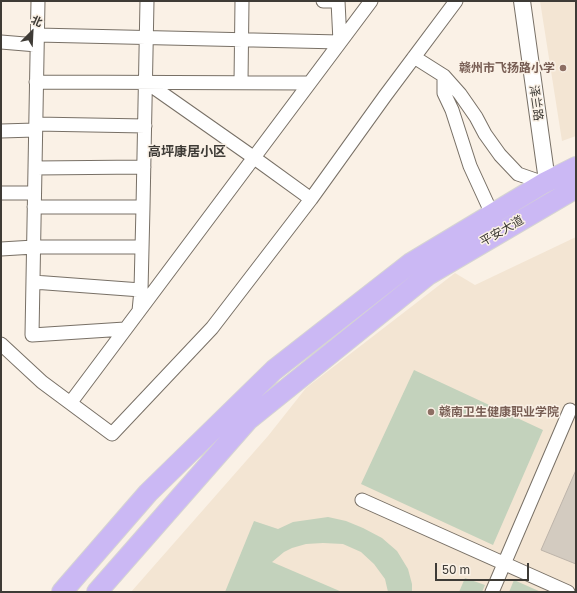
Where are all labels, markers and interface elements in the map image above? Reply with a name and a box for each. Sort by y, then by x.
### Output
north arrow [12,12,52,52]
text: 北 [29,12,45,29]
place label: 赣州市飞扬路小学 [459,61,555,75]
marker: 赣州市飞扬路小学 [558,63,568,73]
street label: 泽兰路 [526,84,546,122]
district label: 高坪康居小区 [148,144,226,160]
street label: 平安大道 [478,213,526,249]
place label: 赣南卫生健康职业学院 [439,405,559,419]
marker: 赣南卫生健康职业学院 [426,407,436,417]
scale bar [437,555,531,581]
text: 50 m [442,562,470,577]

